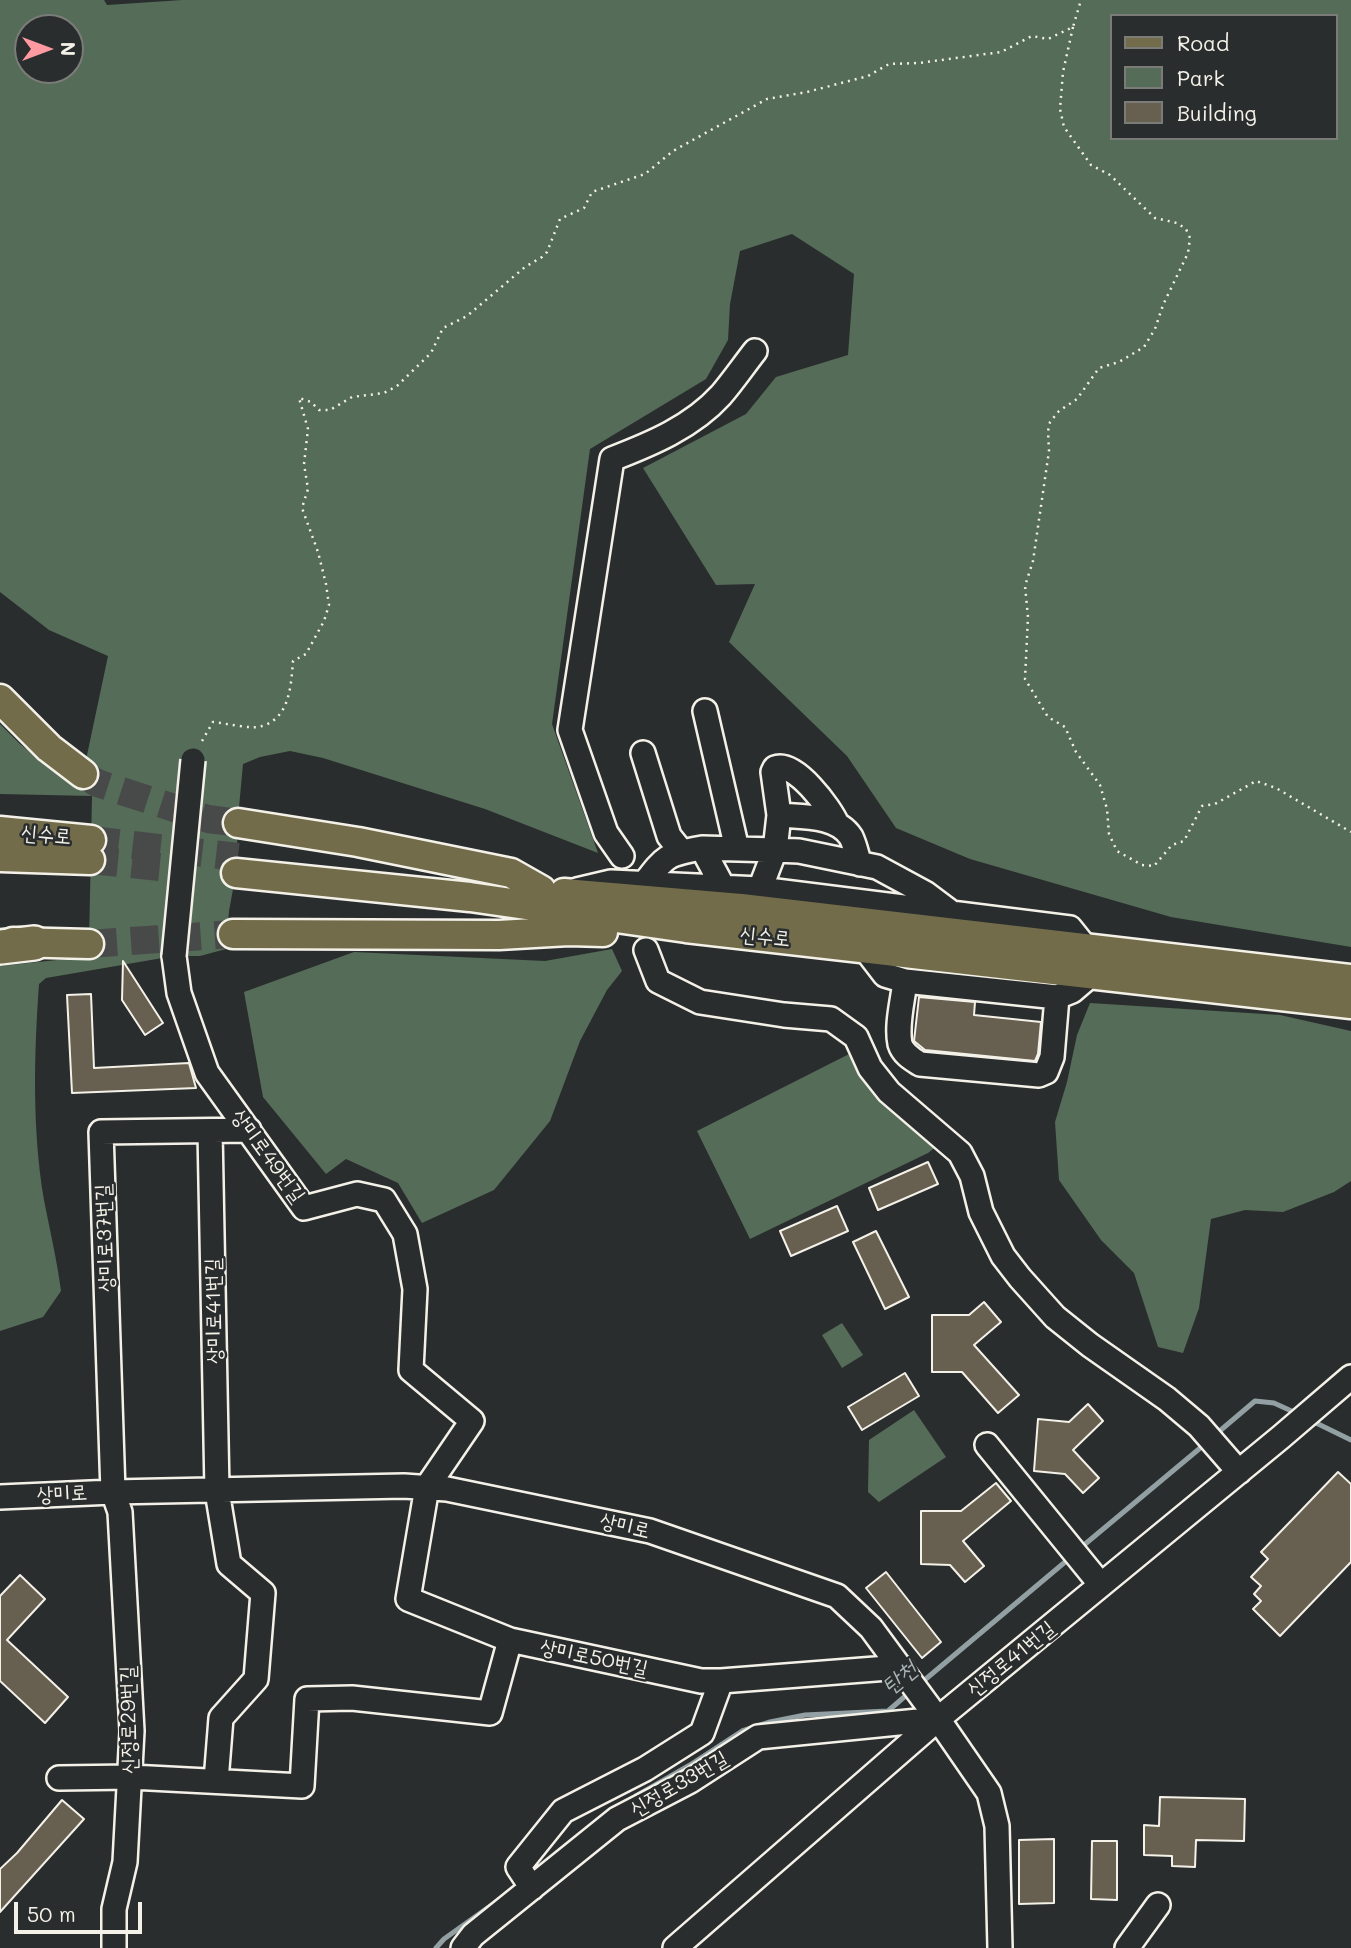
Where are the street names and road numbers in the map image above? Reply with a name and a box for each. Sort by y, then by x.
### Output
street label: 신수로 [20,820,72,850]
street label: 신수로 [738,922,792,952]
street label: 상미로49번길 [226,1104,310,1208]
street label: 상미로37번길 [91,1183,119,1293]
street label: 상미로41번길 [200,1258,228,1364]
street label: 상미로 [36,1480,88,1508]
street label: 상미로 [597,1508,653,1544]
street label: 신정로41번길 [962,1616,1060,1702]
street label: 상미로50번길 [538,1634,650,1682]
street label: 신정로29번길 [115,1665,143,1775]
street label: 신정로33번길 [625,1746,733,1822]

